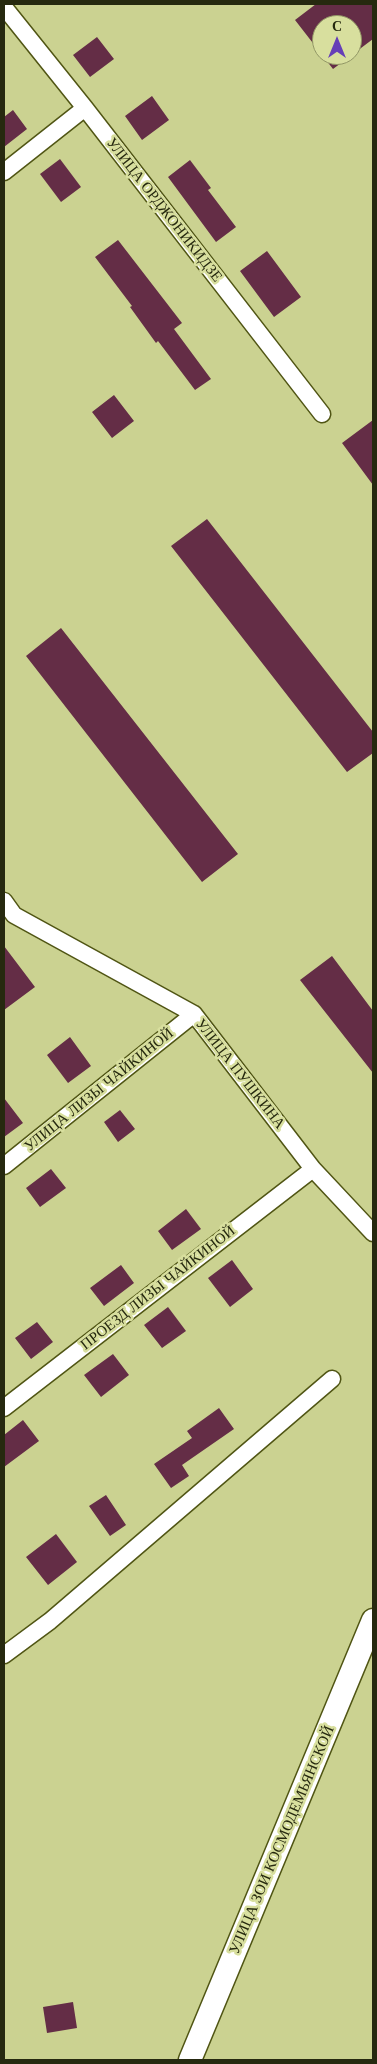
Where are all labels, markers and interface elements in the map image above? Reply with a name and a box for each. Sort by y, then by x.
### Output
north arrow [312,15,362,65]
text: С [332,17,342,35]
street label: УЛИЦА ОРДЖОНИКИДЗЕ [102,134,226,286]
street label: УЛИЦА ПУШКИНА [191,1015,289,1133]
street label: УЛИЦА ЛИЗЫ ЧАЙКИНОЙ [21,1024,177,1156]
street label: ПРОЕЗД ЛИЗЫ ЧАЙКИНОЙ [77,1222,239,1354]
street label: УЛИЦА ЗОИ КОСМОДЕМЬЯНСКОЙ [226,1723,338,1957]

